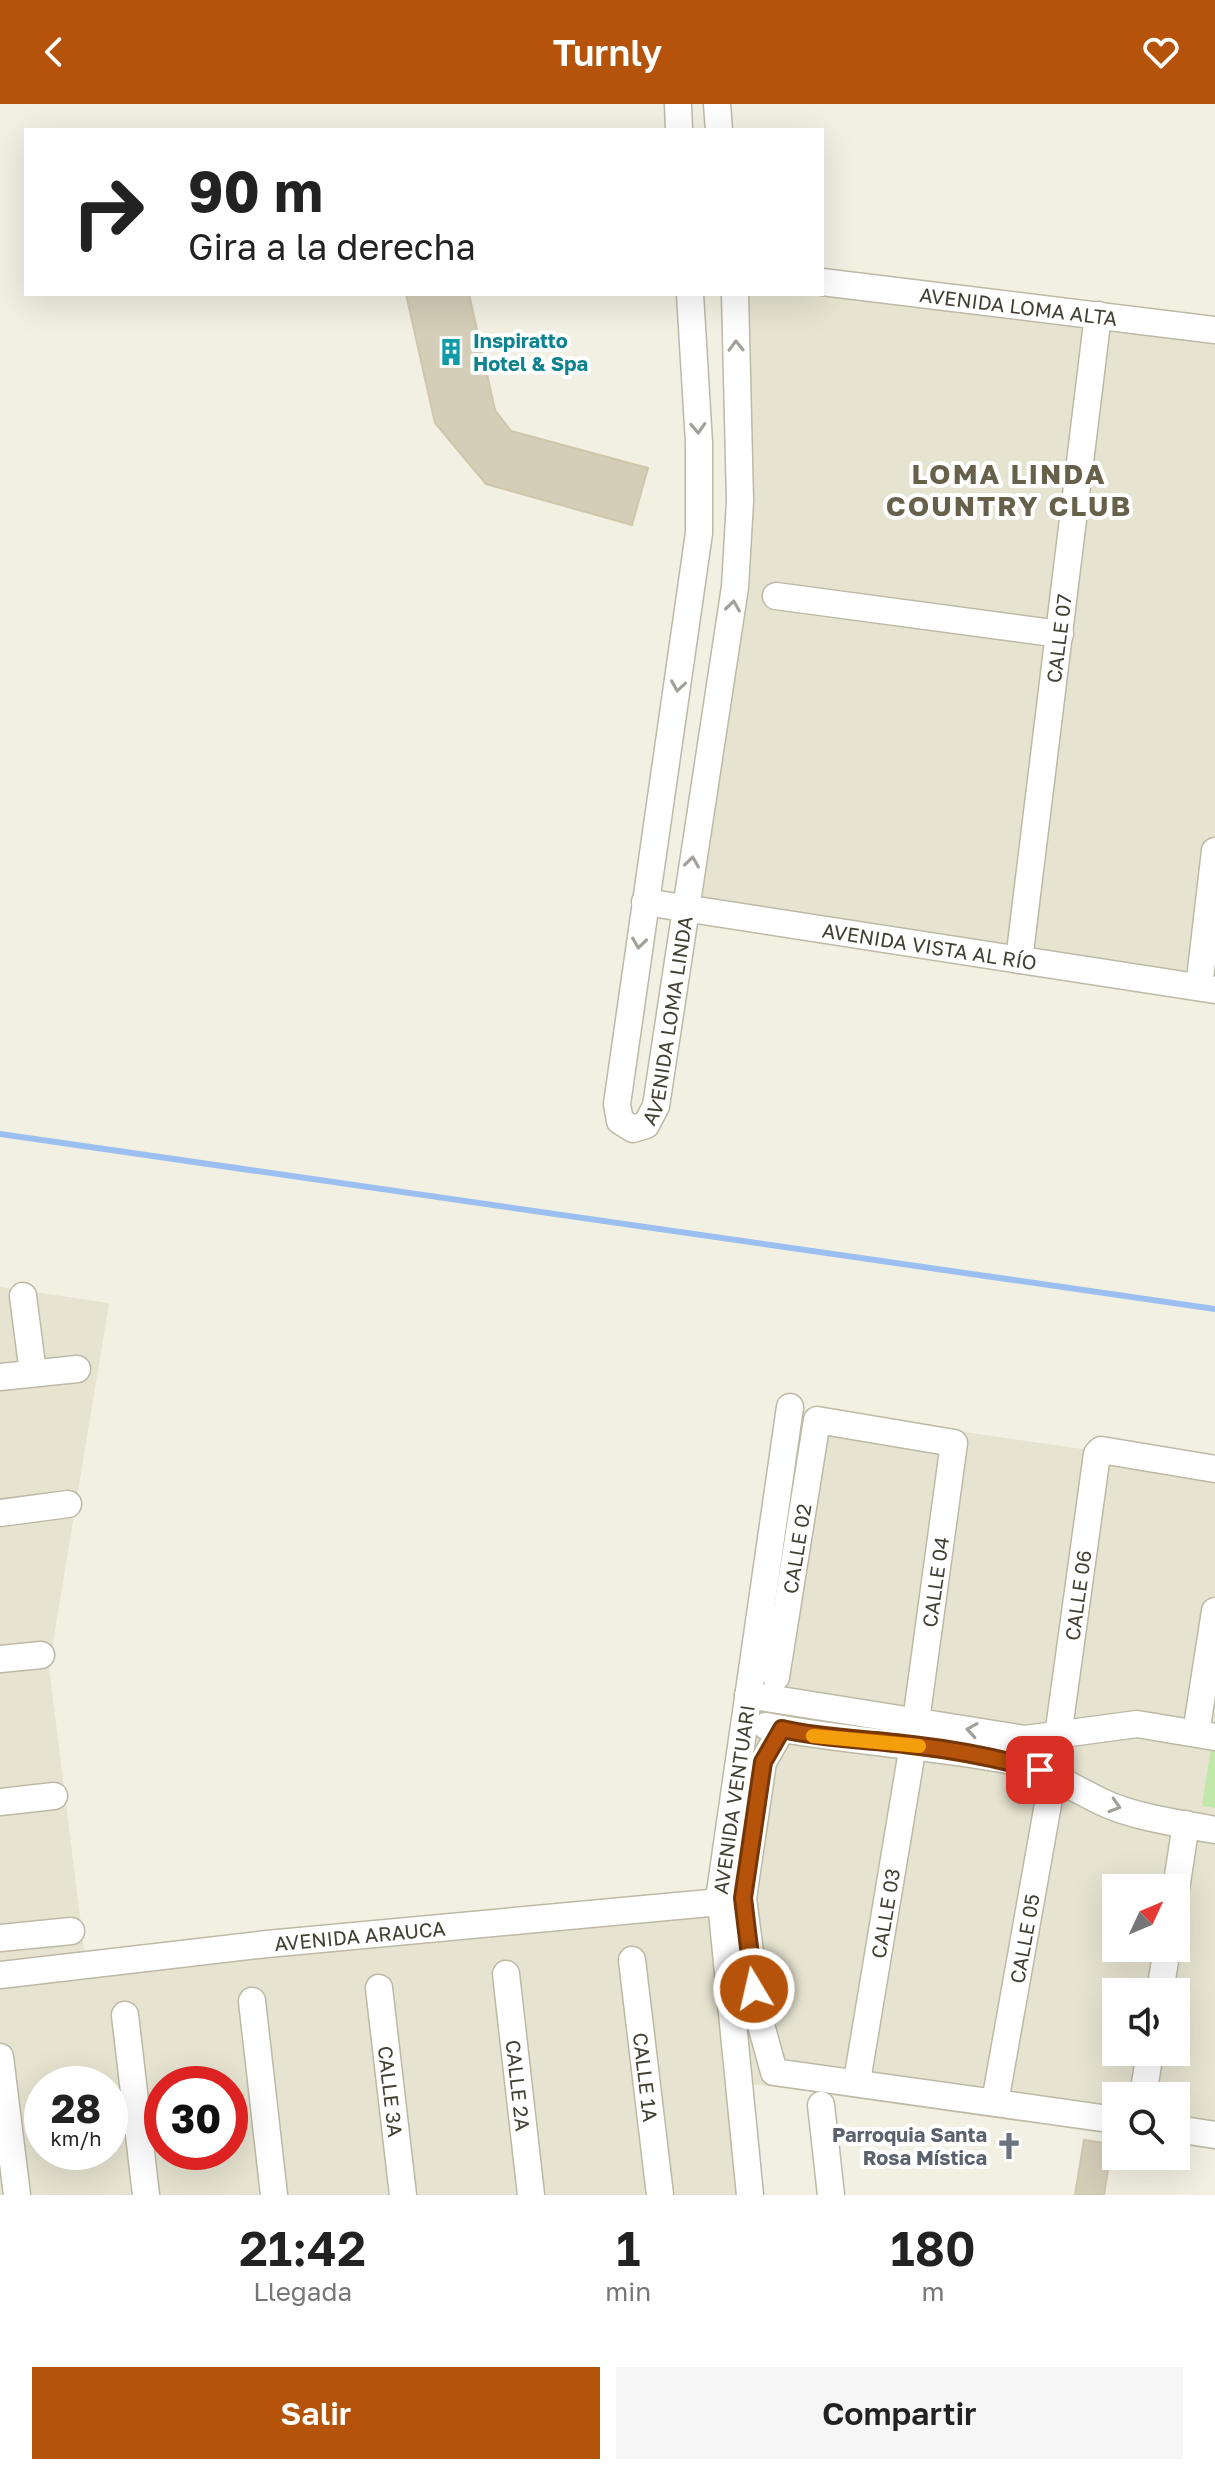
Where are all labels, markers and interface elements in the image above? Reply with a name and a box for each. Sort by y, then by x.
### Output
icon: back [32,30,76,74]
icon: heart [1139,30,1183,74]
text: Turnly [553,31,662,74]
text: 90 m [188,157,323,224]
icon: right [56,160,160,264]
text: Gira a la derecha [188,225,476,268]
street label: AVENIDA LOMA ALTA [918,282,1119,330]
place label: Inspiratto Hotel & Spa [473,328,588,375]
building icon: Inspiratto Hotel & Spa [436,337,466,367]
one-way arrow [727,339,744,352]
one-way arrow [689,422,706,435]
district label: LOMA LINDA COUNTRY CLUB [886,457,1132,522]
street label: CALLE 07 [1041,592,1076,684]
one-way arrow [724,599,741,612]
one-way arrow [670,679,687,693]
one-way arrow [683,856,700,869]
street label: AVENIDA LOMA LINDA [636,914,697,1129]
street label: AVENIDA VISTA AL RÍO [821,918,1039,974]
one-way arrow [631,936,648,950]
street label: CALLE 02 [777,1502,815,1595]
street label: CALLE 04 [917,1535,953,1629]
street label: CALLE 06 [1059,1549,1096,1642]
street label: AVENIDA VENTUARI [708,1703,759,1896]
one-way arrow [965,1722,979,1739]
pin [1006,1736,1074,1804]
icon: arrive [1018,1748,1062,1792]
one-way arrow [1108,1797,1122,1813]
street label: CALLE 03 [866,1867,904,1960]
north arrow [1102,1874,1190,1962]
map controls [1102,1874,1190,2170]
street label: CALLE 05 [1004,1892,1044,1985]
street label: AVENIDA ARAUCA [273,1916,446,1955]
position arrow [712,1947,796,2031]
button: sound [1102,1978,1190,2066]
street label: CALLE 1A [629,2031,663,2123]
street label: CALLE 2A [502,2038,536,2132]
street label: CALLE 3A [374,2044,408,2138]
speed limit sign: 30 [144,2066,248,2170]
button: search [1102,2082,1190,2170]
text: 28 [51,2084,101,2132]
place label: Parroquia Santa Rosa Mística [832,2122,987,2169]
text: km/h [51,2126,101,2150]
church icon: Parroquia Santa Rosa Mística [994,2131,1024,2161]
text: 21:42 [239,2219,366,2277]
text: 1 [616,2219,640,2277]
text: 180 [891,2219,976,2277]
text: Llegada [253,2276,352,2307]
text: min [605,2276,651,2307]
text: m [922,2276,945,2307]
button: Salir [32,2367,600,2459]
button: Compartir [616,2367,1183,2459]

